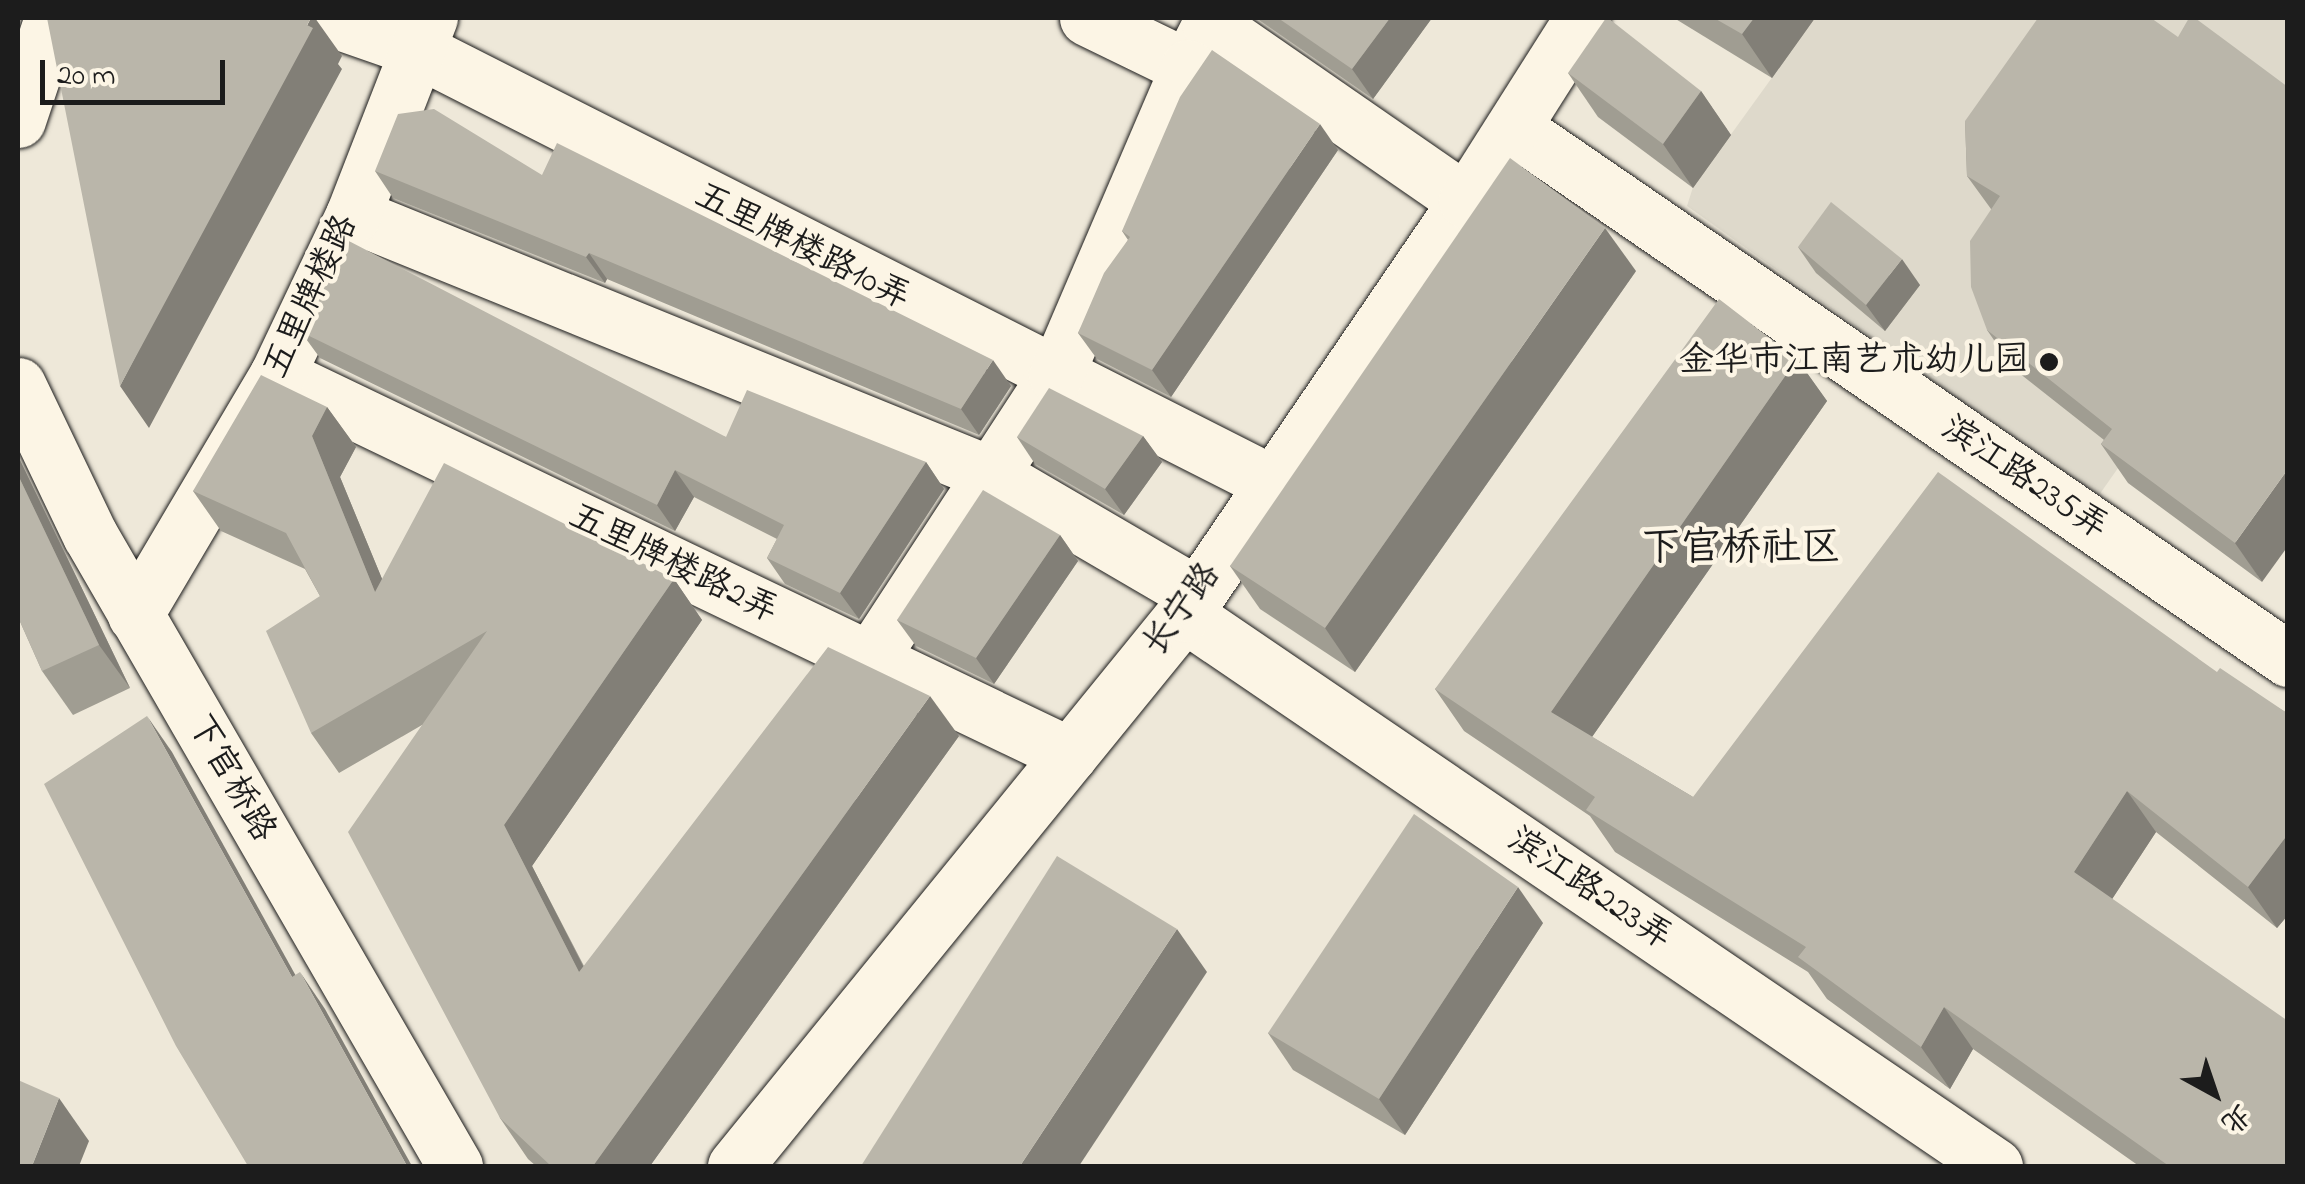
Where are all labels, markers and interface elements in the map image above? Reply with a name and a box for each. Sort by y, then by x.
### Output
scale bar [45,40,230,102]
text: 20 m [57,55,116,99]
street label: 五里牌楼路10弄 [687,176,917,320]
street label: 五里牌楼路 [256,209,368,385]
place label: 金华市江南艺术幼儿园 [1679,341,2029,383]
marker: 金华市江南艺术幼儿园 [2038,351,2060,373]
street label: 滨江路235弄 [1933,408,2115,550]
street label: 五里牌楼路2弄 [562,496,784,634]
district label: 下官桥社区 [1641,526,1841,574]
street label: 长宁路 [1135,555,1231,665]
street label: 下官桥路 [177,708,283,850]
street label: 滨江路223弄 [1499,820,1679,960]
north arrow [2165,1044,2265,1144]
text: 北 [2211,1093,2259,1142]

